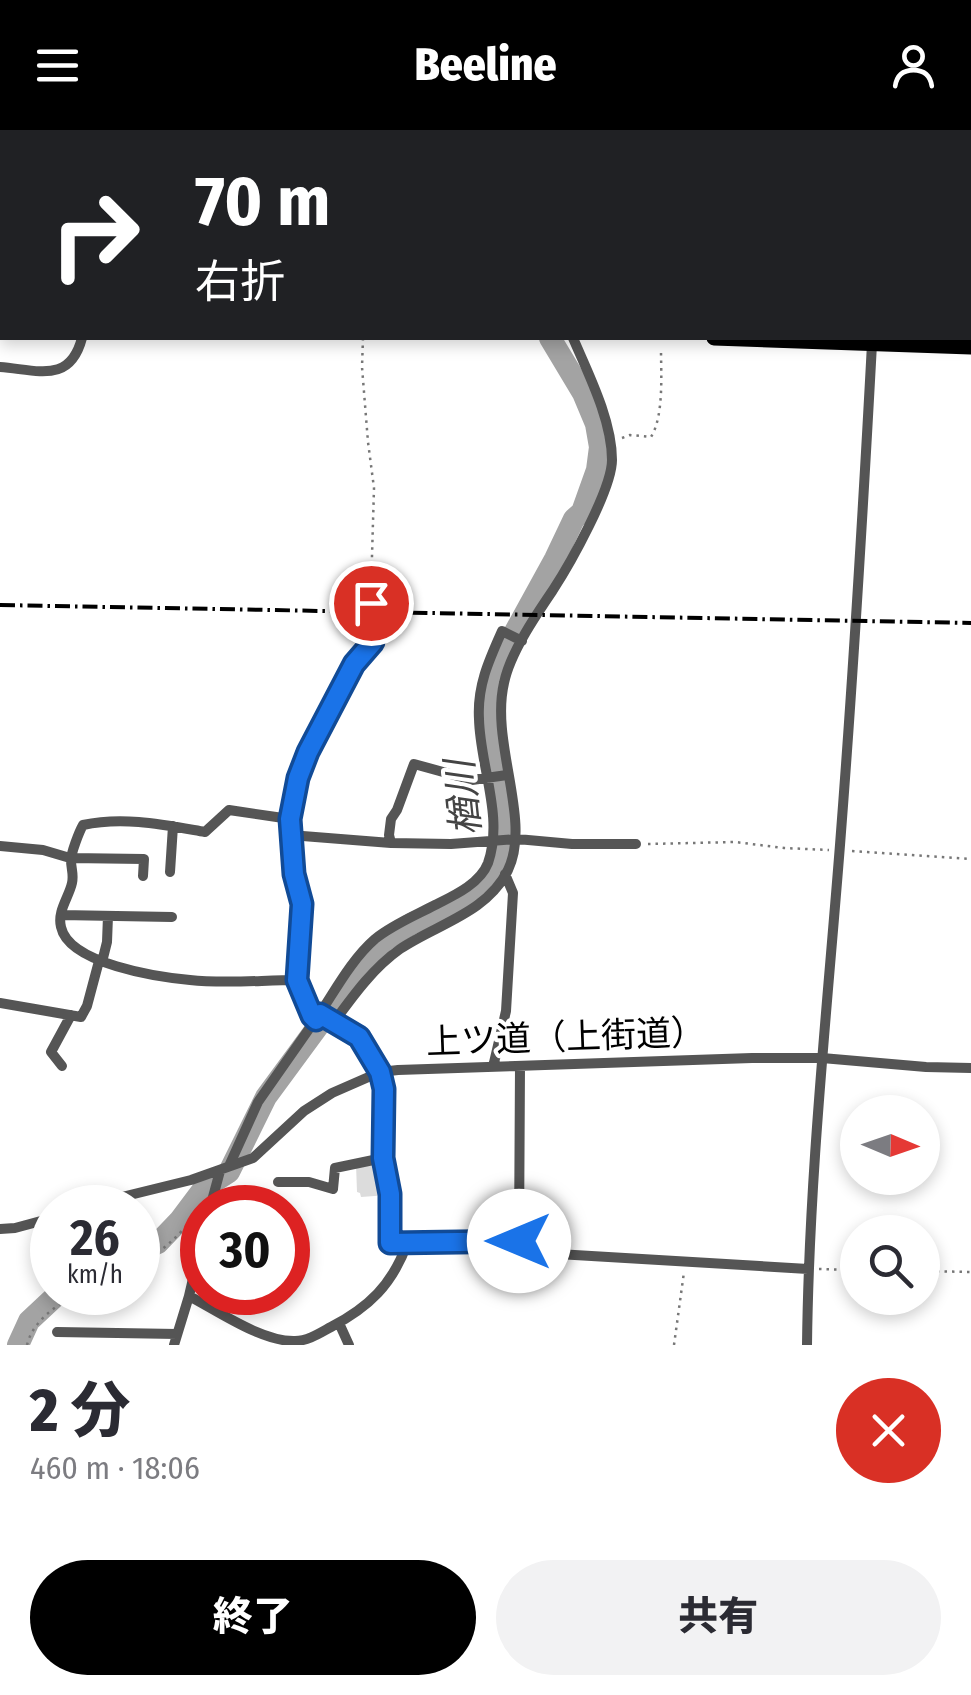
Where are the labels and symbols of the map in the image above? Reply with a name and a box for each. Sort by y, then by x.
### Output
pin [329,561,414,646]
water label: 楢川 [436,754,490,838]
street label: 上ツ道（上街道） [425,1011,707,1063]
north arrow [840,1095,940,1195]
speed limit sign: 30 [180,1185,310,1315]
position arrow [467,1189,571,1293]

